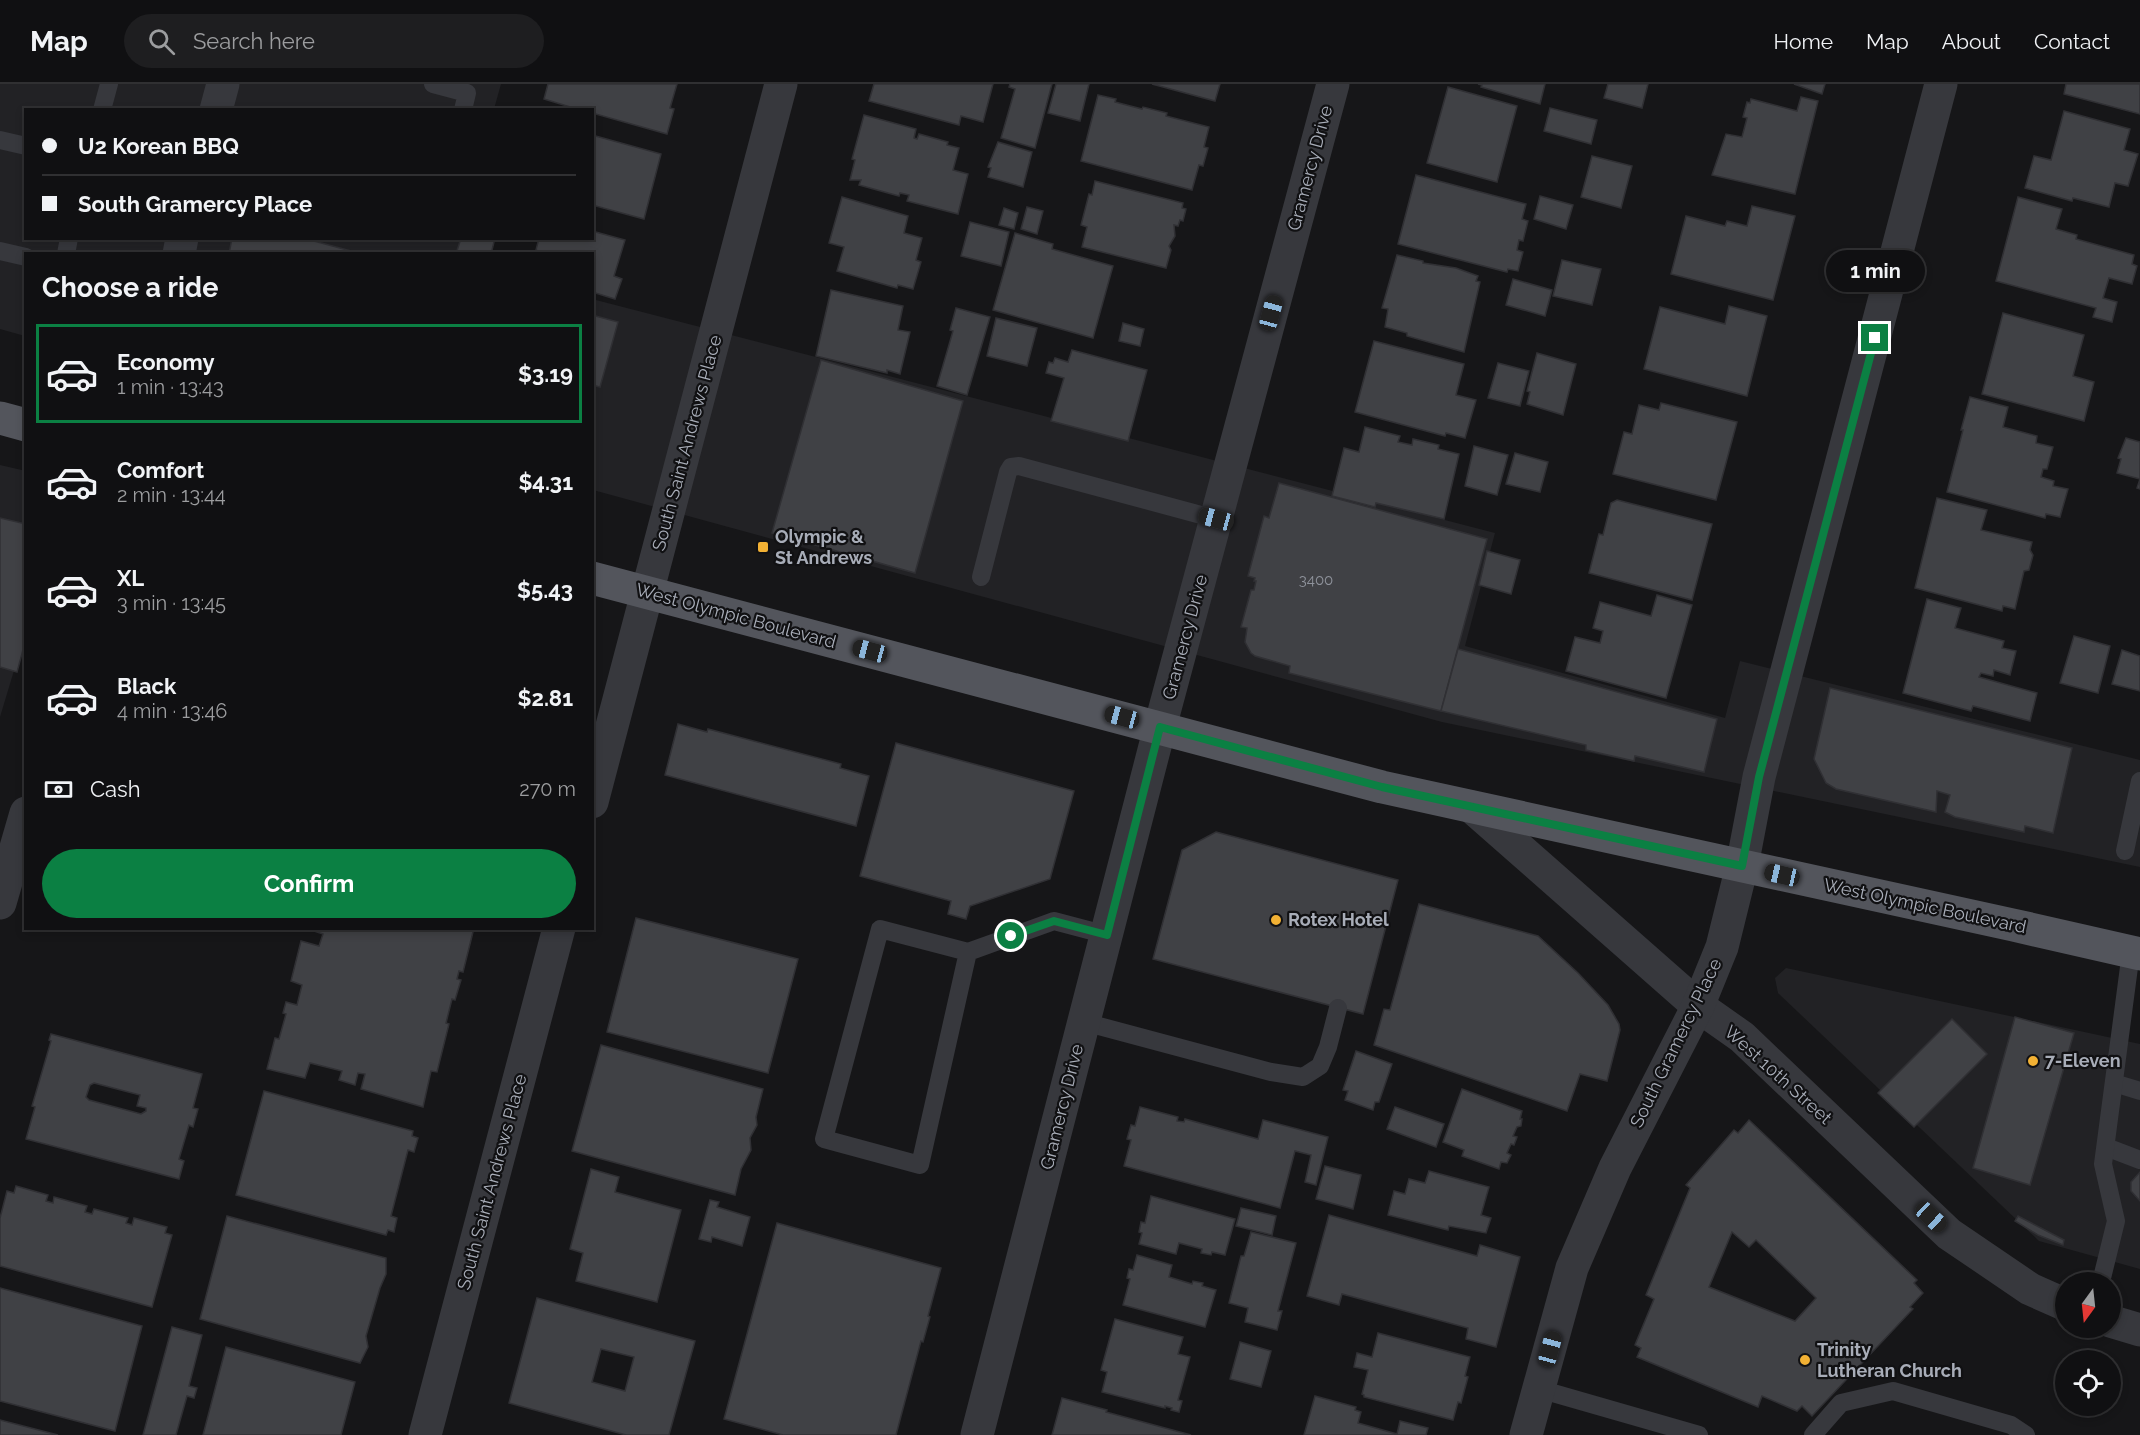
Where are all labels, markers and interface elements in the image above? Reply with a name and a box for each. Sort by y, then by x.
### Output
search box [124,14,544,68]
text: Map [30,25,88,58]
icon: search [145,25,178,58]
text: Search here [193,28,315,54]
text: Home [1774,29,1833,54]
text: Map [1866,29,1909,54]
text: About [1942,29,2001,54]
text: Contact [2034,29,2110,54]
street label: Gramercy Drive [1283,103,1336,233]
text: U2 Korean BBQ [78,133,239,159]
text: South Gramercy Place [78,191,312,217]
callout: 1 min [1826,251,1924,293]
text: 1 min [1850,259,1901,283]
text: Choose a ride [42,272,218,303]
car [1258,293,1284,333]
route end [1861,324,1888,351]
street label: South Saint Andrews Place [648,332,726,553]
icon: car [45,347,99,401]
text: Economy [117,349,215,375]
text: $3.19 [518,361,573,387]
text: 1 min · 13:43 [117,375,224,399]
icon: car [45,455,99,509]
text: Comfort [117,457,204,483]
text: $4.31 [518,469,573,495]
text: 2 min · 13:44 [117,483,226,507]
car [1196,506,1236,532]
place label: Olympic & St Andrews [775,526,872,568]
marker: Olympic & St Andrews [756,540,770,554]
icon: car [45,563,99,617]
text: XL [117,565,144,591]
house number: 3400 [1299,571,1333,589]
street label: Gramercy Drive [1158,572,1211,702]
text: $5.43 [517,577,573,603]
street label: West Olympic Boulevard [634,579,839,652]
text: 3 min · 13:45 [117,591,226,615]
car [850,638,890,664]
icon: car [45,671,99,725]
text: Black [117,673,176,699]
text: $2.81 [518,685,573,711]
text: 4 min · 13:46 [117,699,227,723]
car [1102,704,1142,730]
icon: cash [42,773,75,806]
text: Cash [90,776,141,802]
text: 270 m [519,777,576,801]
button: Confirm [42,849,576,918]
car [1762,862,1802,888]
street label: West Olympic Boulevard [1822,874,2028,937]
place label: Rotex Hotel [1288,909,1389,930]
marker: Rotex Hotel [1269,913,1283,927]
route start [997,922,1024,949]
street label: South Gramercy Place [1625,954,1726,1131]
street label: West 10th Street [1720,1021,1836,1128]
street label: Gramercy Drive [1036,1042,1087,1172]
place label: 7-Eleven [2045,1050,2121,1071]
marker: 7-Eleven [2026,1054,2040,1068]
street label: South Saint Andrews Place [453,1071,531,1292]
car [1912,1198,1950,1236]
north arrow [2055,1272,2121,1338]
map controls [2055,1272,2121,1416]
car [1537,1329,1563,1369]
place label: Trinity Lutheran Church [1817,1339,1962,1381]
button: locate [2055,1350,2121,1416]
marker: Trinity Lutheran Church [1798,1353,1812,1367]

